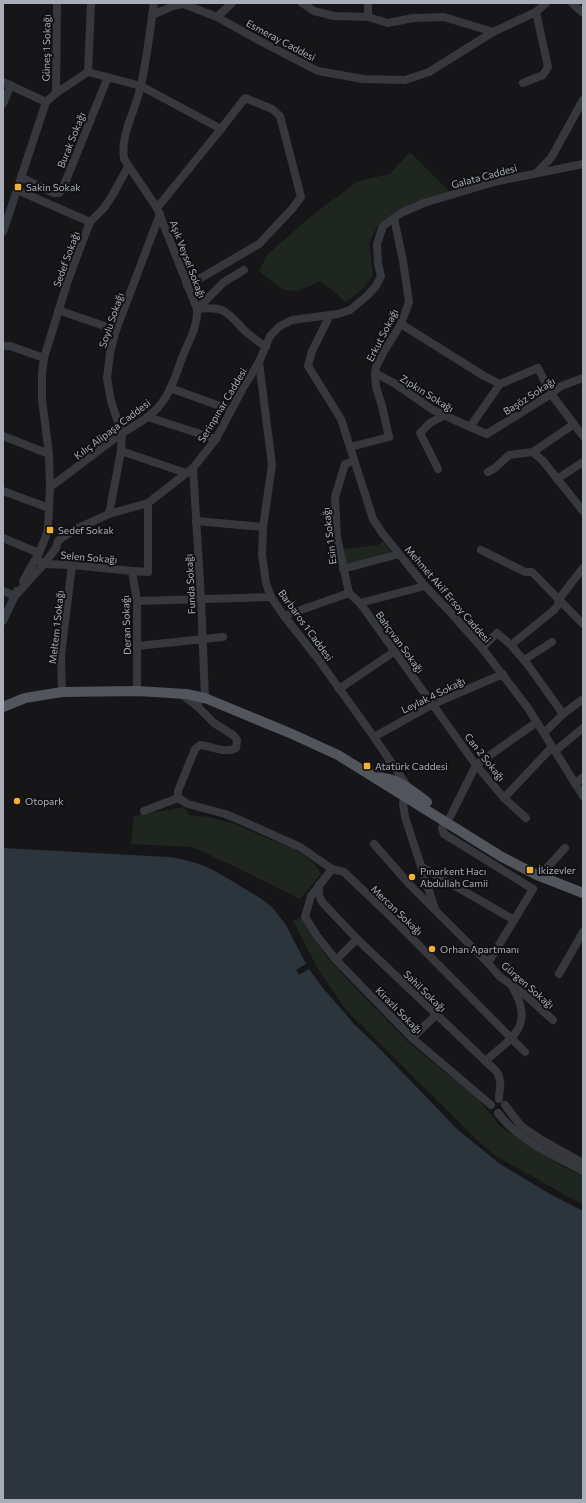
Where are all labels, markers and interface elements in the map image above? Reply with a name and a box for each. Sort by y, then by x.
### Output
street label: Güneş 1 Sokağı [39,14,53,82]
street label: Esmeray Caddesi [244,17,318,63]
street label: Burak Sokağı [54,110,88,170]
street label: Galata Caddesi [450,161,518,191]
place label: Sakin Sokak [26,181,81,193]
marker: Sakin Sokak [13,182,23,192]
street label: Aşık Veysel Sokağı [168,218,208,300]
street label: Sedef Sokağı [50,229,82,289]
street label: Soylu Sokağı [96,291,126,349]
street label: Erkut Sokağı [364,307,400,363]
street label: Serinpınar Caddesi [195,366,249,444]
street label: Zıpkın Sokağı [398,372,456,414]
street label: Başöz Sokağı [501,375,557,417]
street label: Kılıç Alipaşa Caddesi [72,396,152,462]
street label: Esin 1 Sokağı [320,507,338,565]
place label: Sedef Sokak [58,524,114,536]
marker: Sedef Sokak [45,525,55,535]
street label: Mehmet Akif Ersoy Caddesi [403,543,493,645]
street label: Selen Sokağı [60,549,118,565]
street label: Funda Sokağı [182,554,198,614]
street label: Barbaros 1 Caddesi [276,587,336,663]
street label: Meltem 1 Sokağı [46,590,66,664]
street label: Deran Sokağı [119,595,133,655]
street label: Bahçıvan Sokağı [374,609,426,675]
street label: Leylak 4 Sokağı [399,674,467,716]
street label: Can 2 Sokağı [463,731,507,783]
place label: Atatürk Caddesi [375,760,448,772]
marker: Atatürk Caddesi [362,761,372,771]
place label: Otopark [25,795,64,807]
marker: Otopark [12,796,22,806]
place label: İkizevler [538,864,576,876]
place label: Pınarkent Hacı Abdullah Camii [420,865,488,889]
marker: İkizevler [525,865,535,875]
marker: Pınarkent Hacı Abdullah Camii [407,872,417,882]
street label: Mercan Sokağı [369,882,425,938]
place label: Orhan Apartmanı [440,943,519,955]
marker: Orhan Apartmanı [427,944,437,954]
street label: Gürgen Sokağı [499,959,557,1011]
street label: Sahil Sokağı [401,968,449,1014]
street label: Kirazlı Sokağı [373,984,425,1036]

